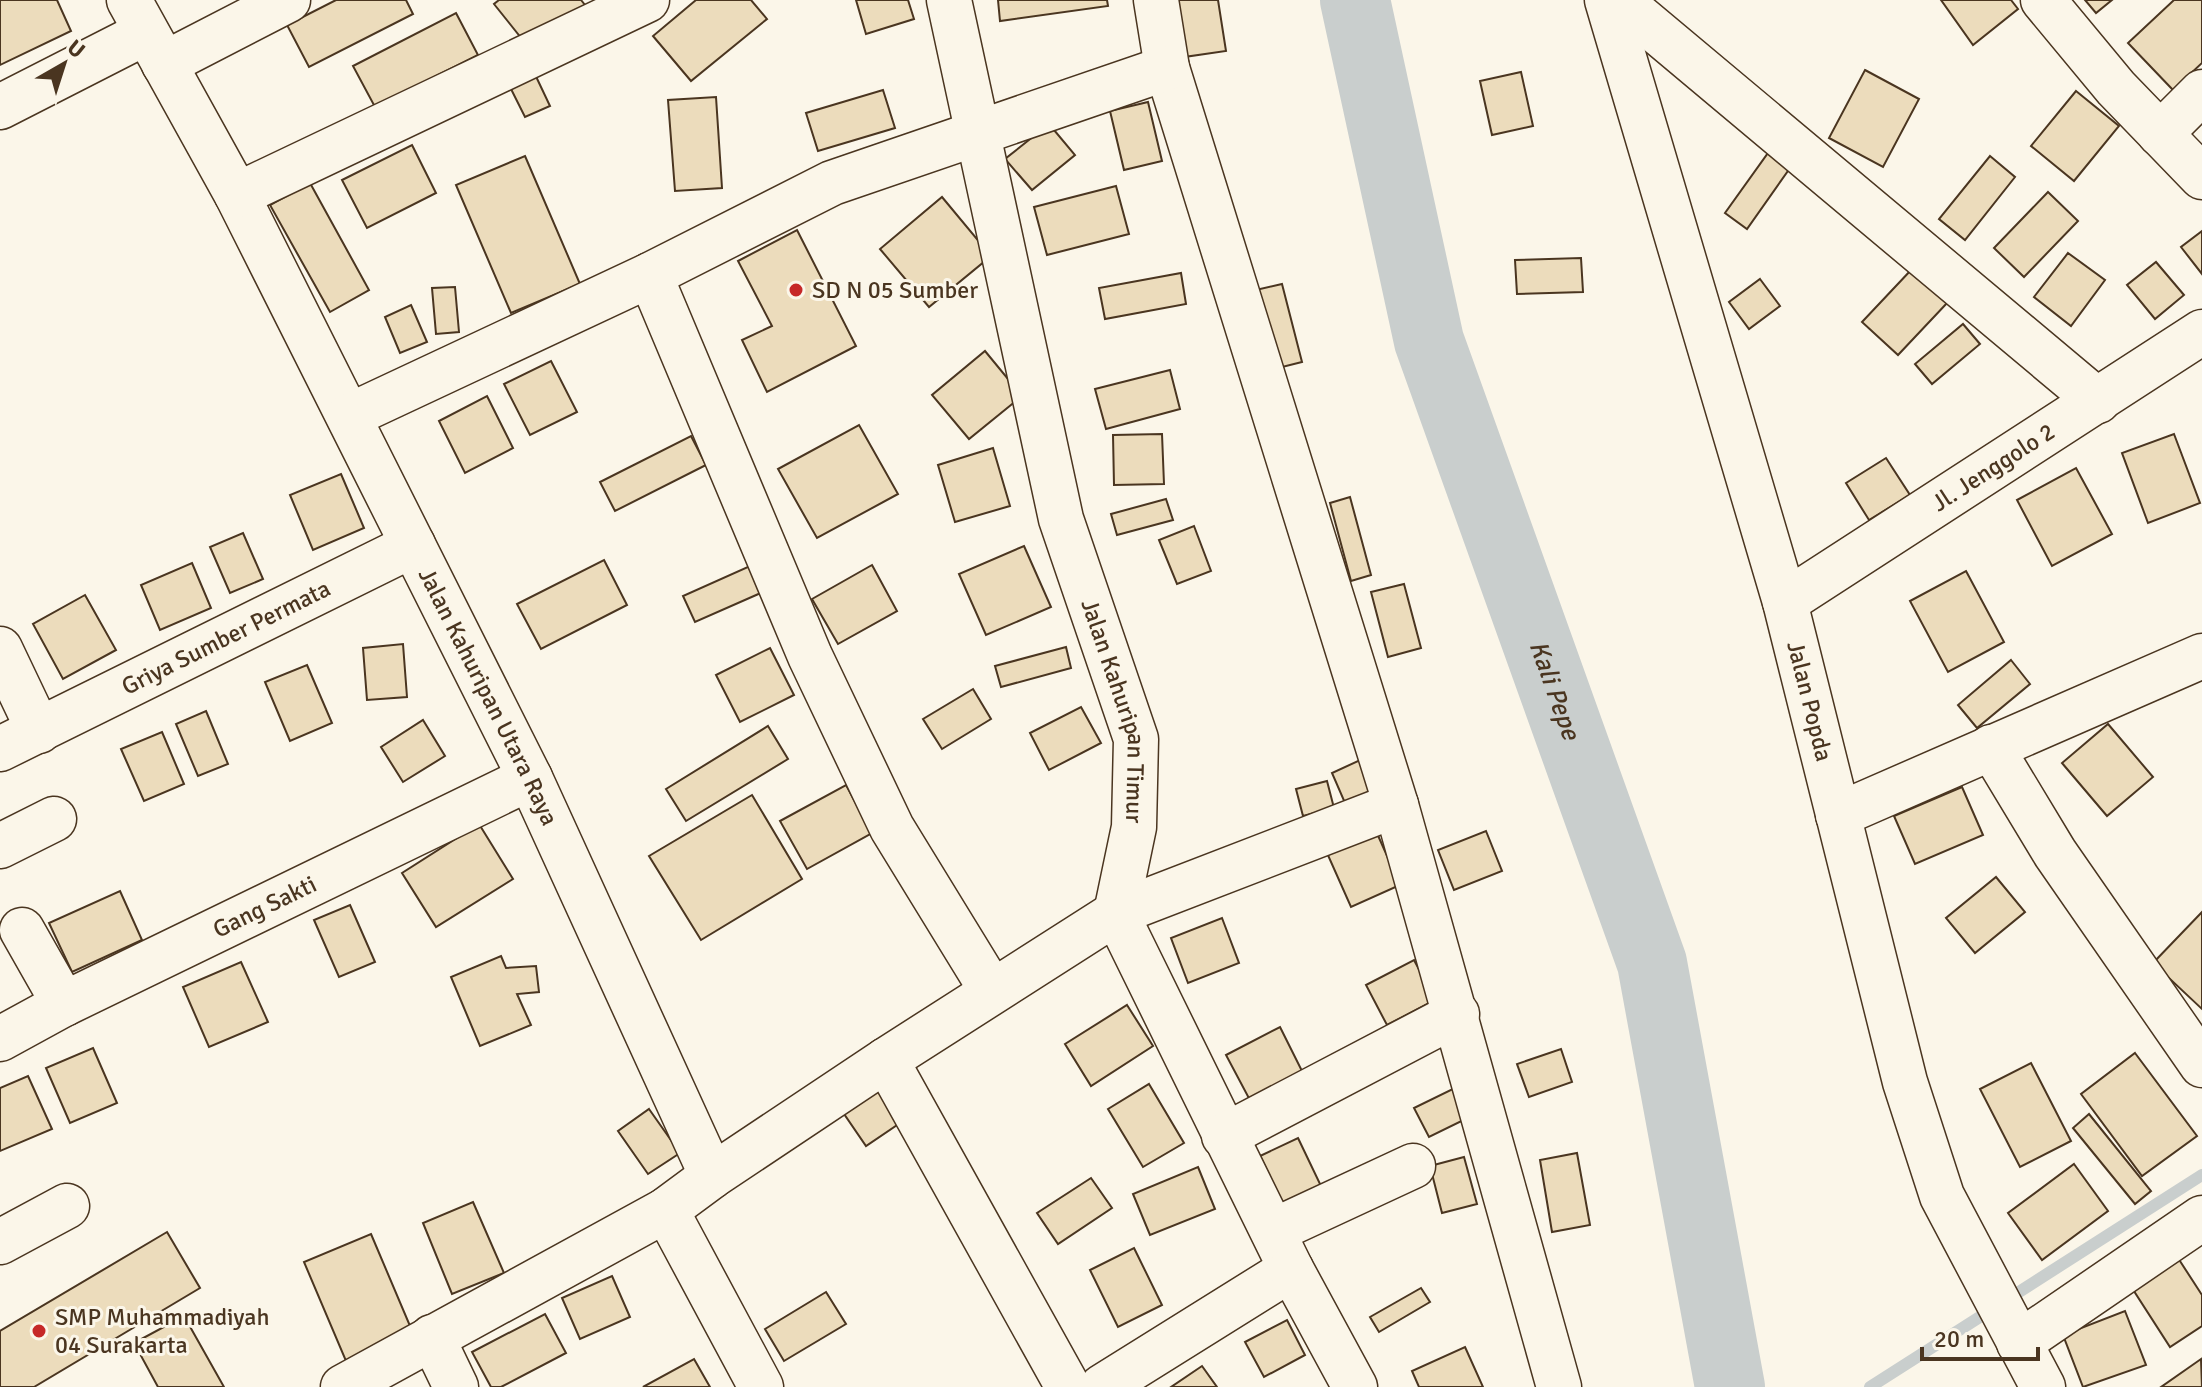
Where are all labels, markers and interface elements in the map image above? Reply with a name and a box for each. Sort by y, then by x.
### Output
north arrow [24,24,104,104]
text: U [62,34,91,64]
place label: SD N 05 Sumber [812,275,978,305]
marker: SD N 05 Sumber [787,281,805,299]
street label: Jl. Jenggolo 2 [1926,416,2060,518]
street label: Jalan Kahuripan Utara Raya [412,563,565,830]
street label: Griya Sumber Permata [117,573,335,702]
street label: Jalan Kahuripan Timur [1074,595,1151,824]
water label: Kali Pepe [1522,636,1587,746]
street label: Jalan Popda [1780,638,1839,765]
street label: Gang Sakti [208,869,321,944]
place label: SMP Muhammadiyah 04 Surakarta [55,1302,270,1360]
scale bar [1922,1311,2038,1361]
marker: SMP Muhammadiyah 04 Surakarta [30,1322,48,1340]
text: 20 m [1934,1324,1984,1354]

